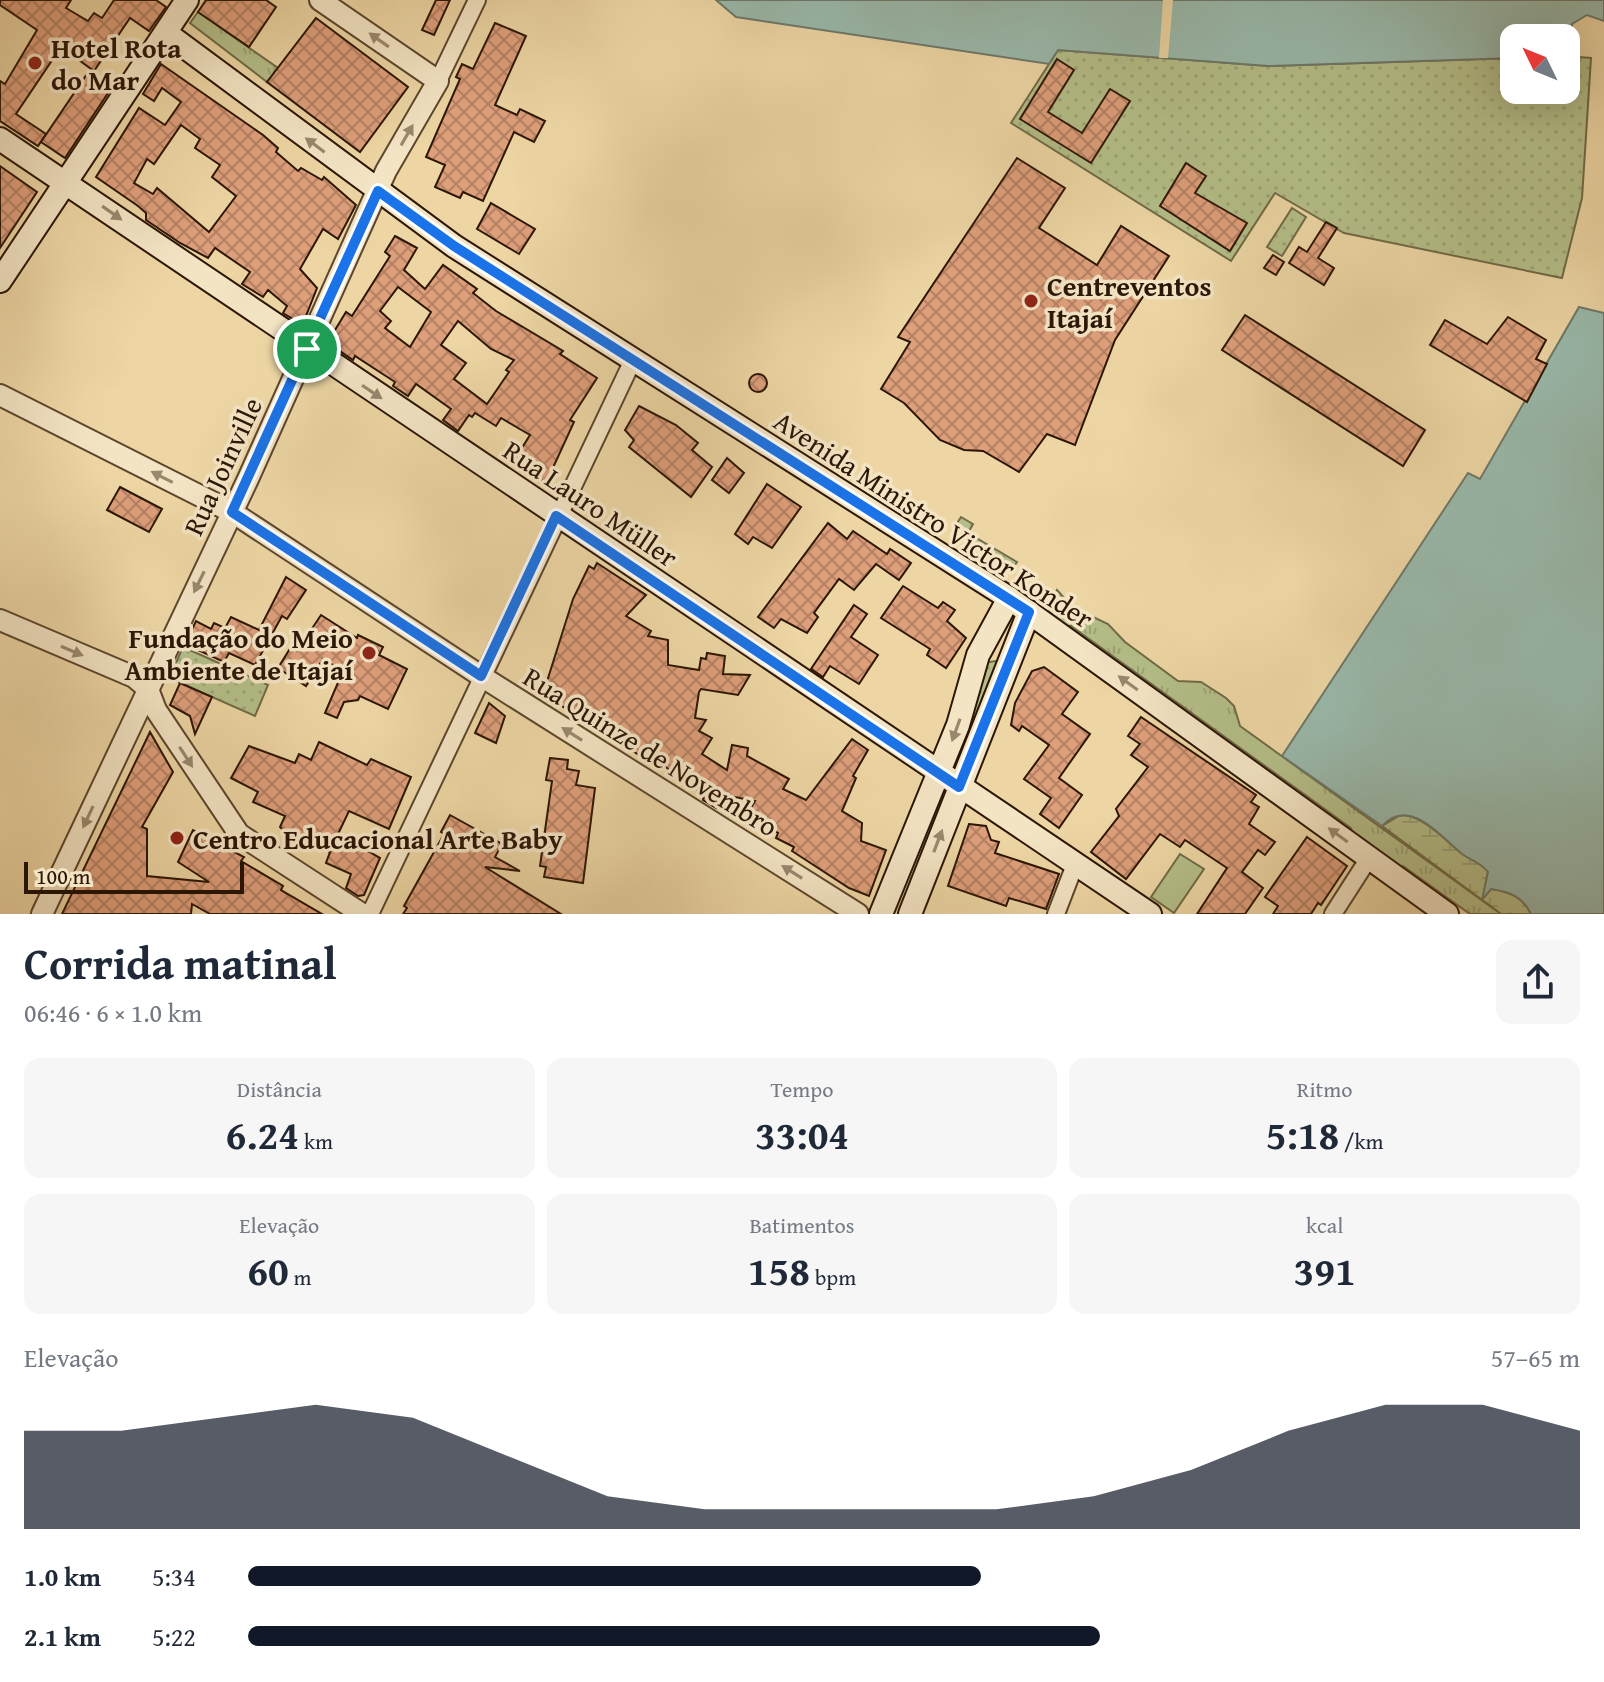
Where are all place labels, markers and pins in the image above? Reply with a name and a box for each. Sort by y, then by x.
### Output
place label: Hotel Rota do Mar [51,27,182,100]
marker: Hotel Rota do Mar [26,54,44,72]
place label: Centreventos Itajaí [1047,265,1211,338]
marker: Centreventos Itajaí [1022,292,1040,310]
pin [273,315,341,383]
place label: Fundação do Meio Ambiente de Itajaí [125,617,353,690]
marker: Fundação do Meio Ambiente de Itajaí [360,644,378,662]
place label: Centro Educacional Arte Baby [193,818,563,859]
marker: Centro Educacional Arte Baby [168,829,186,847]

